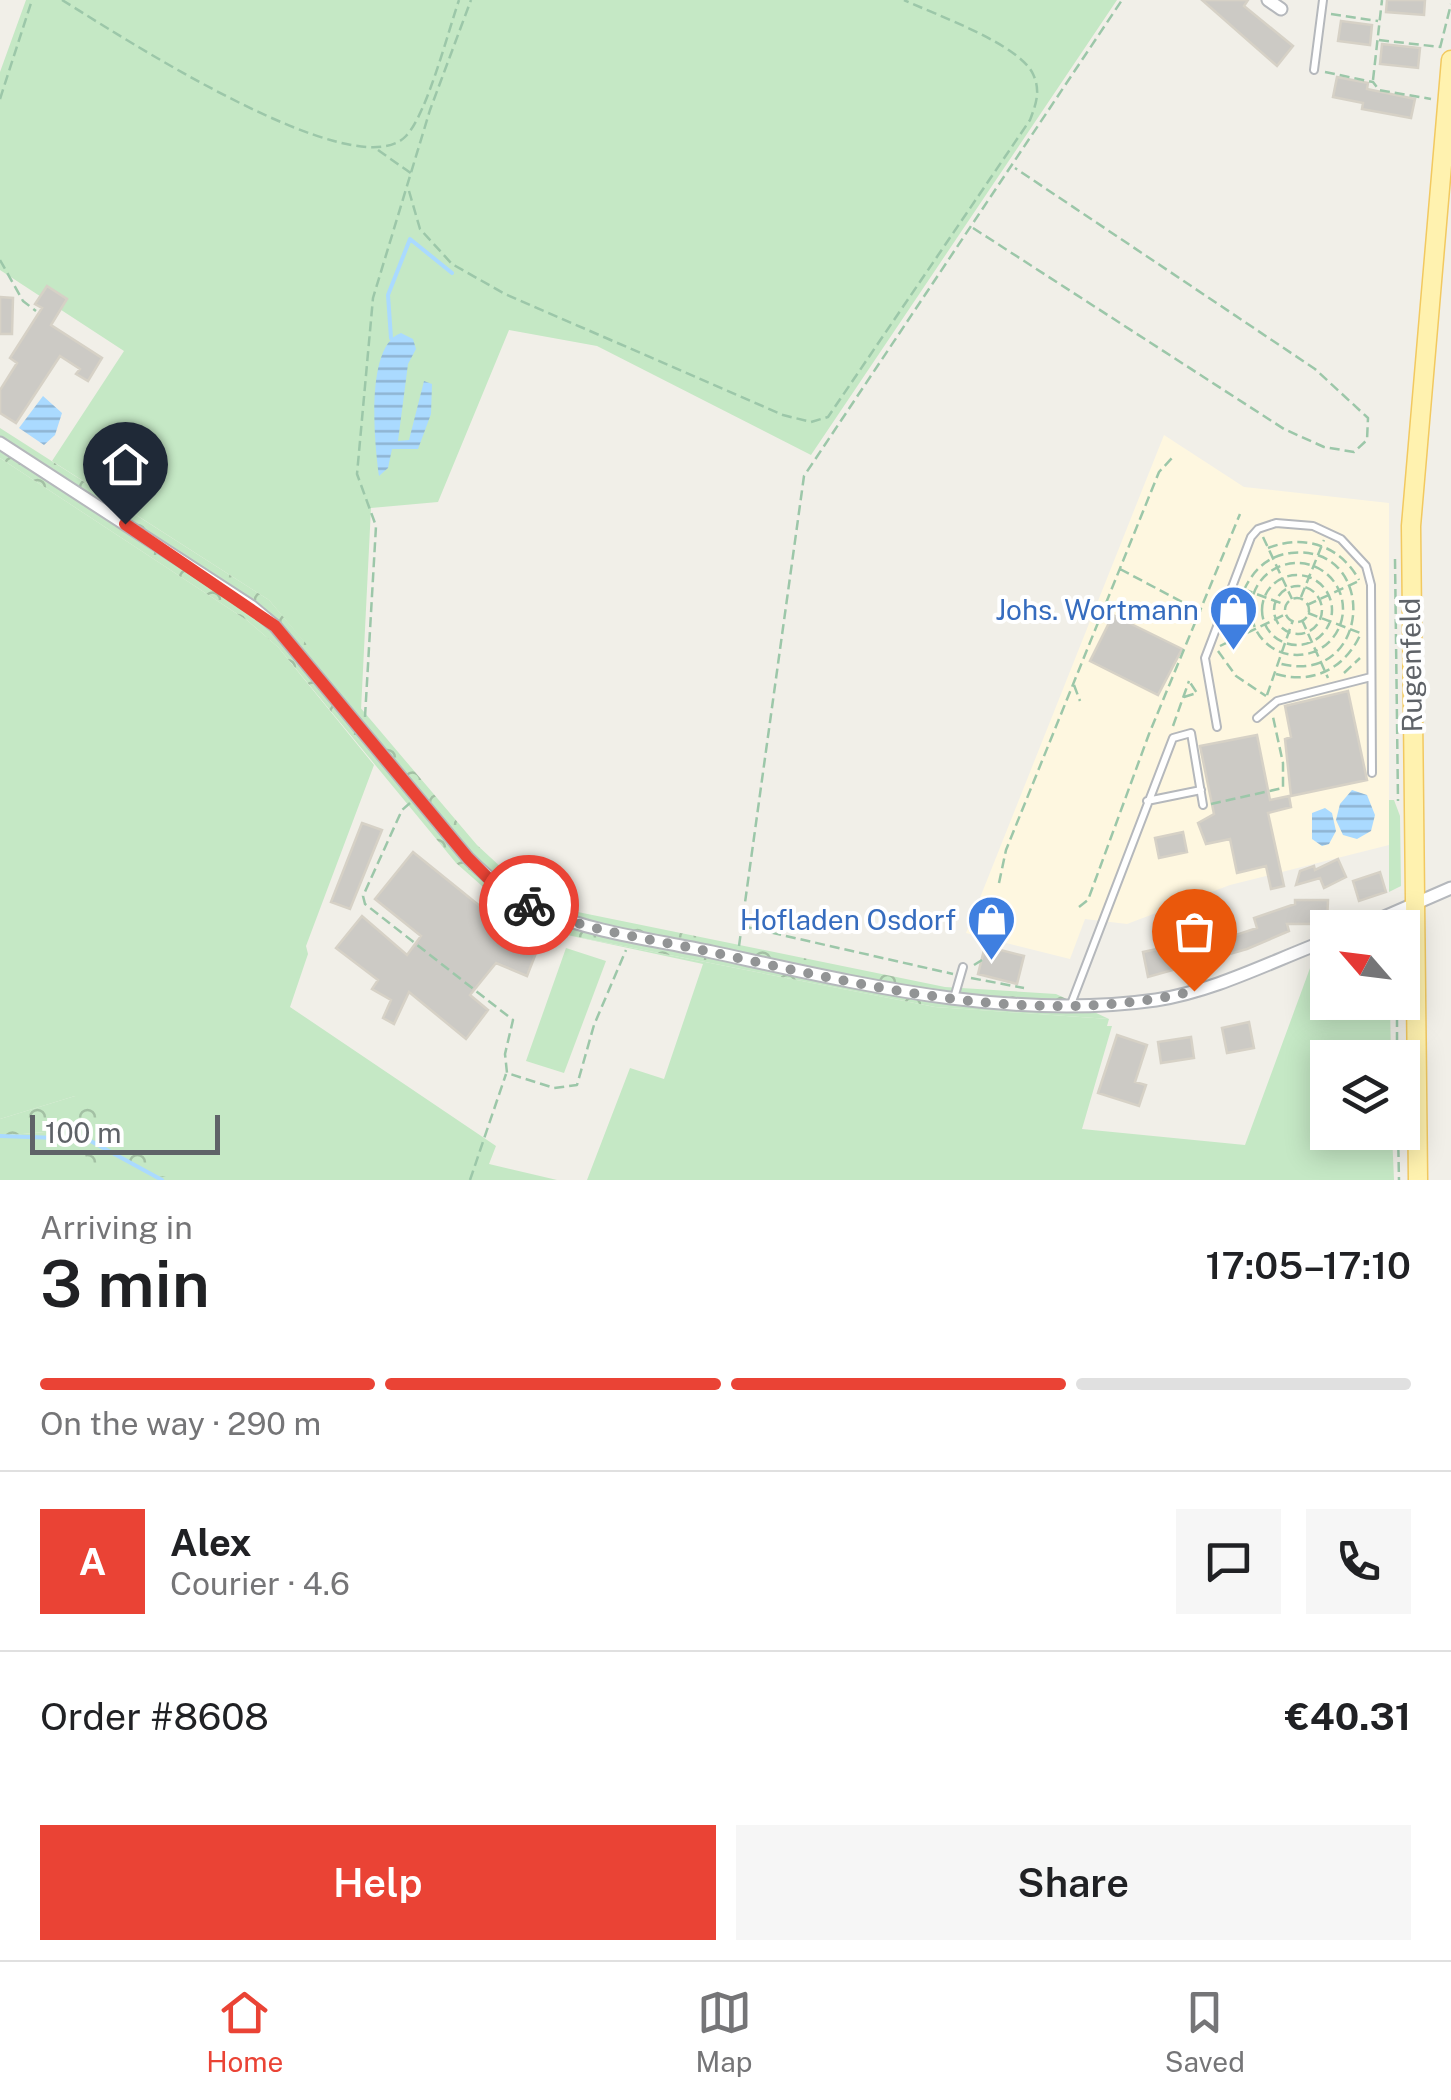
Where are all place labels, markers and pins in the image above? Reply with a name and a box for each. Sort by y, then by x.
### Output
pin [83,422,168,525]
shop icon: Johs. Wortmann [1208,584,1260,652]
place label: Johs. Wortmann [995,593,1199,626]
pin [1152,889,1237,992]
shop icon: Hofladen Osdorf [965,894,1017,962]
place label: Hofladen Osdorf [740,903,956,936]

